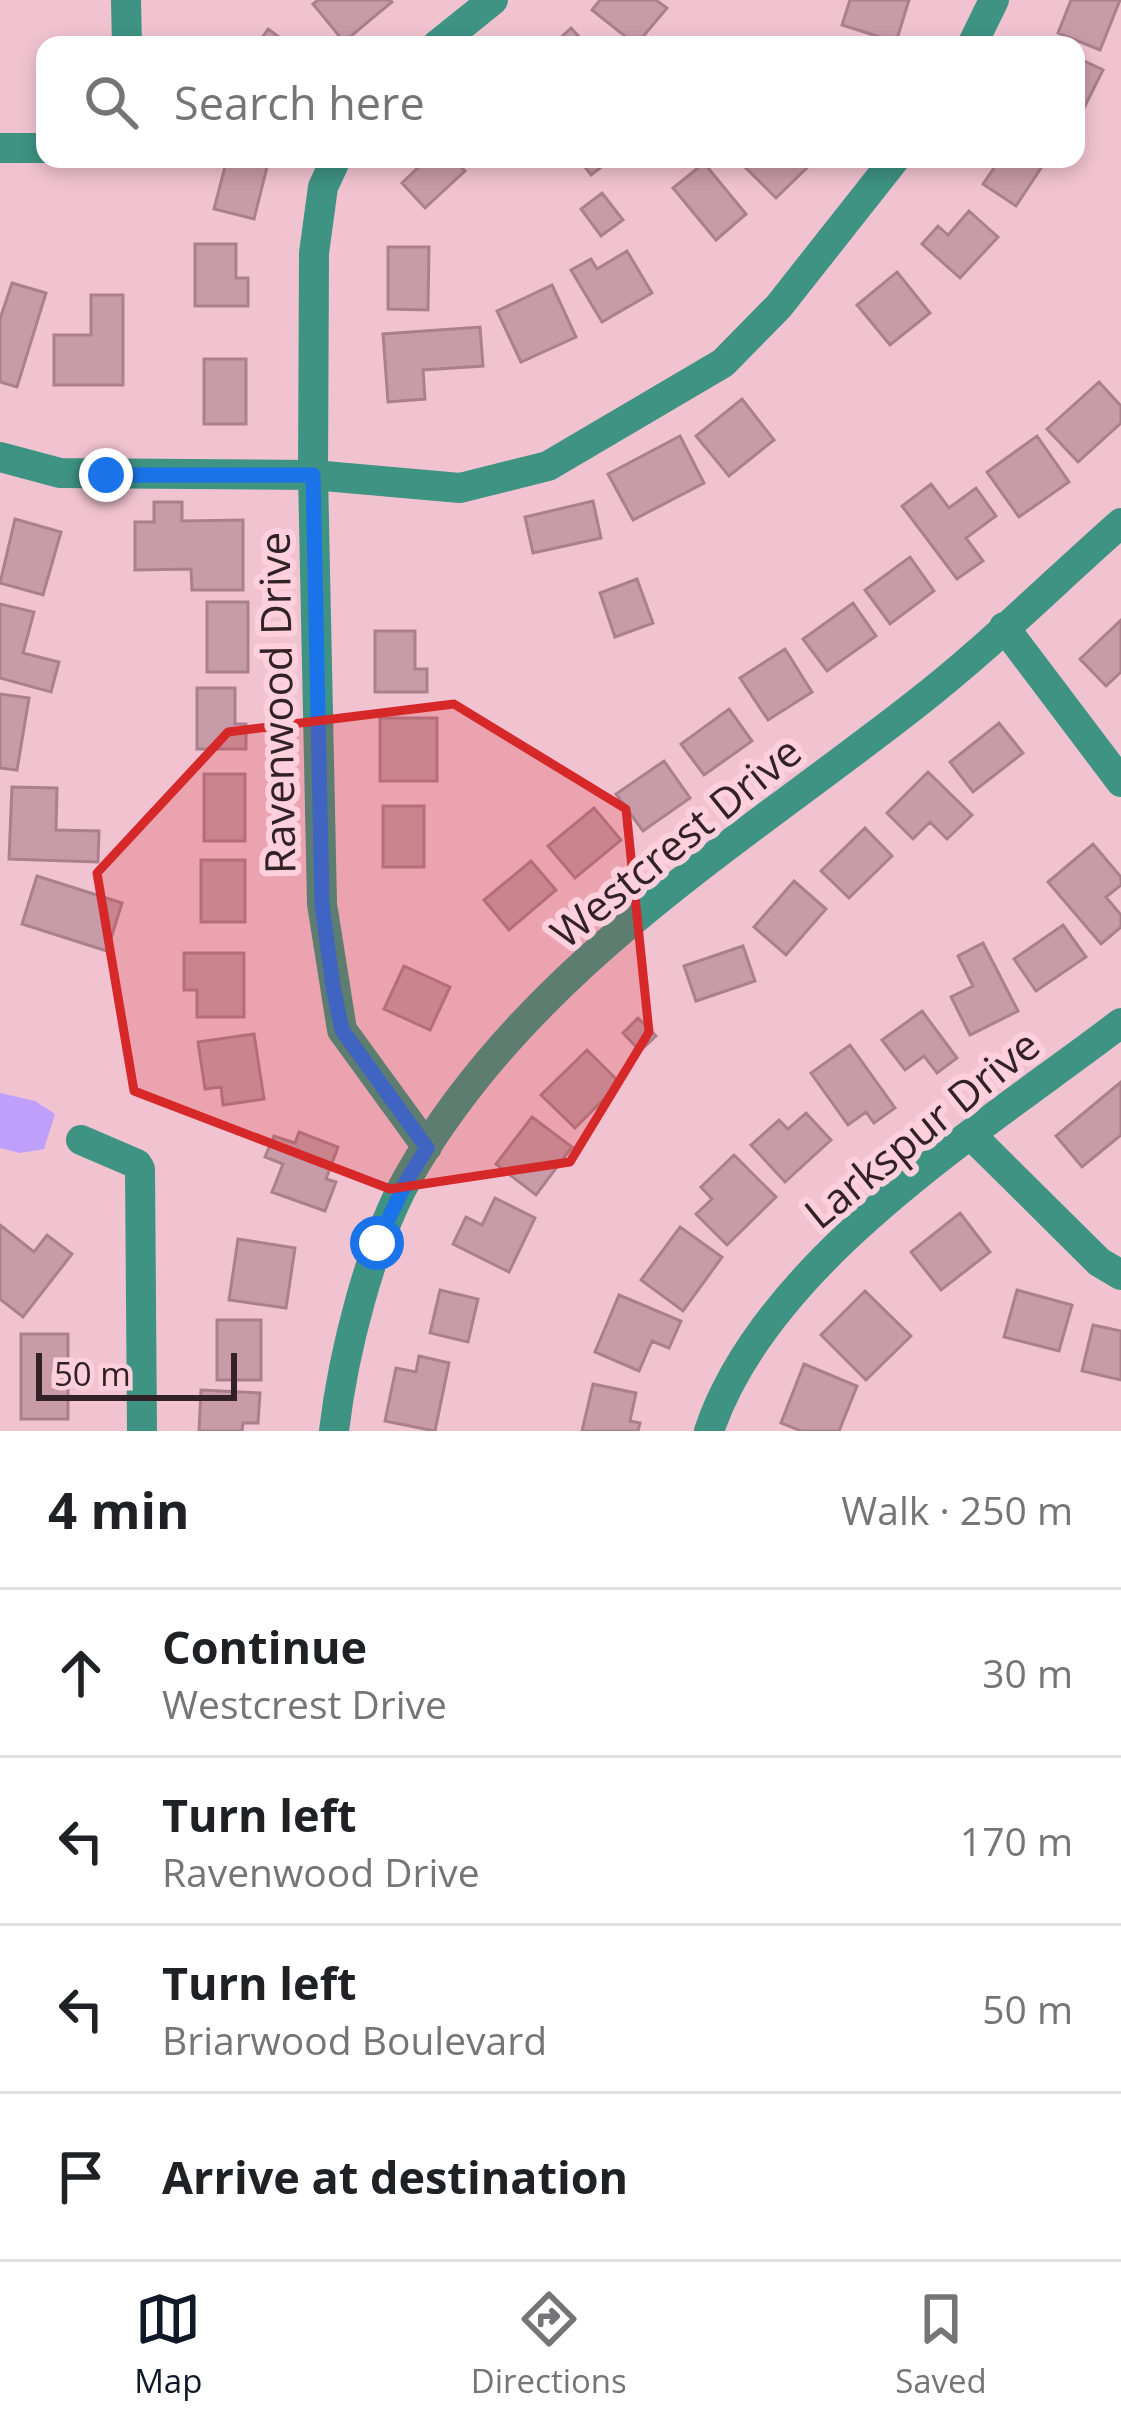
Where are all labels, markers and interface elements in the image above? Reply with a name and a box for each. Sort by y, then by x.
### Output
search box [36,36,1085,168]
icon: search [78,69,144,135]
text: Search here [174,72,425,133]
route end [79,448,133,502]
street label: Ravenwood Drive [245,531,307,875]
street label: Westcrest Drive [538,722,812,960]
street label: Larkspur Drive [792,1016,1050,1240]
route start [350,1216,404,1270]
scale bar [36,1347,237,1400]
text: 50 m [54,1351,131,1396]
text: 4 min [48,1474,190,1544]
text: Walk · 250 m [841,1483,1073,1536]
text: Continue [162,1616,367,1677]
icon: ahead [48,1640,114,1706]
text: 30 m [982,1646,1073,1699]
text: Westcrest Drive [162,1677,447,1730]
text: Turn left [162,1784,357,1845]
icon: left [48,1808,114,1874]
text: 170 m [960,1814,1073,1867]
text: Ravenwood Drive [162,1845,480,1898]
text: Turn left [162,1952,357,2013]
icon: left [48,1976,114,2042]
text: 50 m [982,1982,1073,2035]
text: Briarwood Boulevard [162,2013,547,2066]
icon: arrive [48,2144,114,2210]
text: Arrive at destination [162,2146,628,2207]
tab: Map [134,2286,202,2403]
tab: Directions [471,2286,627,2403]
tab: Saved [895,2286,987,2403]

